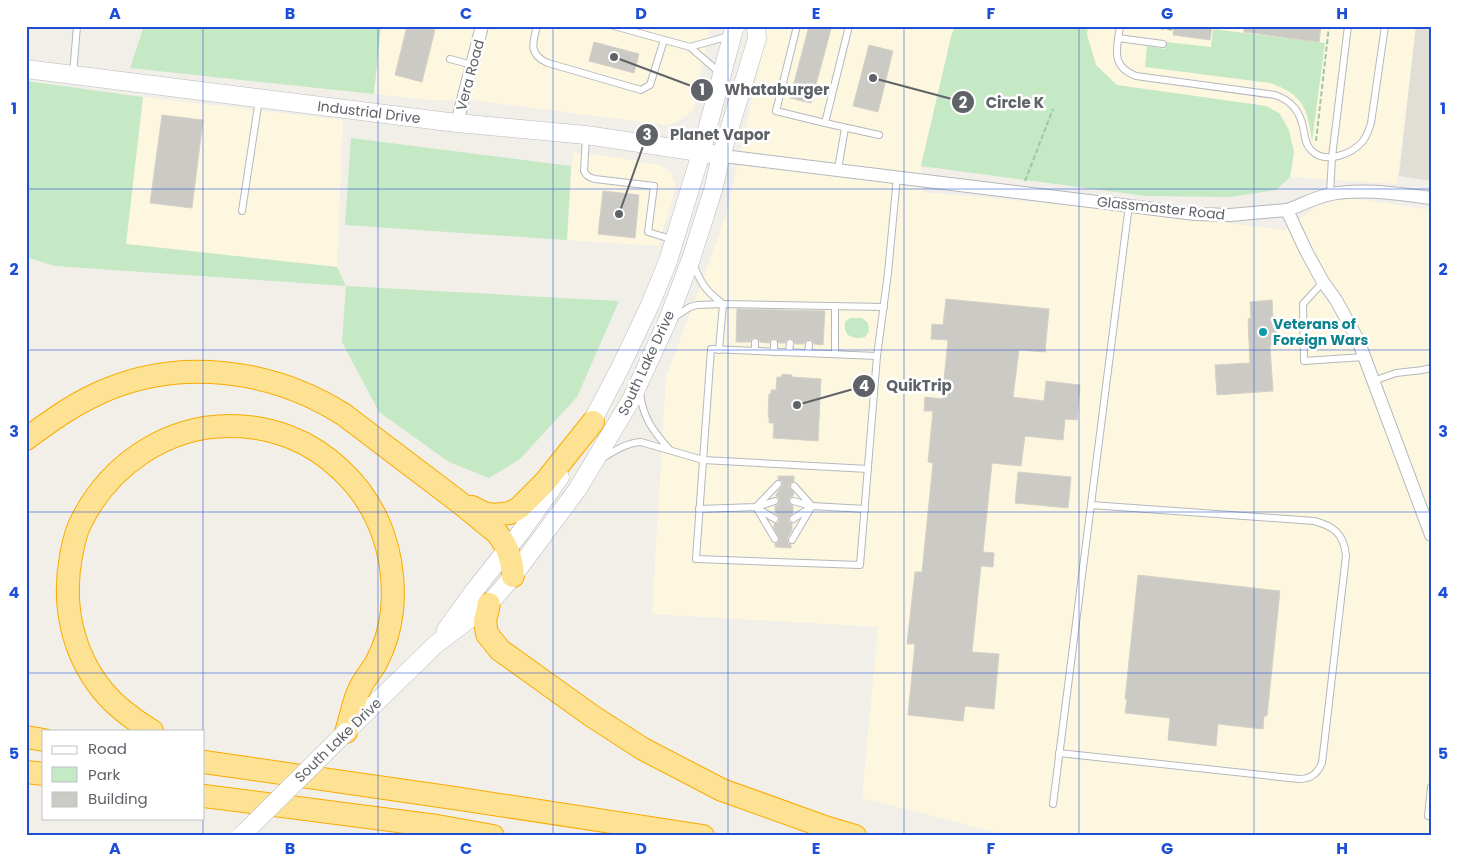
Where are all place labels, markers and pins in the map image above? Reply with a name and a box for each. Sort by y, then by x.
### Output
callout: Whataburger [690,75,840,105]
callout: Circle K [951,87,1055,117]
callout: Planet Vapor [635,120,780,150]
place label: Veterans of Foreign Wars [1273,314,1368,350]
marker: Veterans of Foreign Wars [1257,326,1269,338]
callout: QuikTrip [851,371,962,401]

